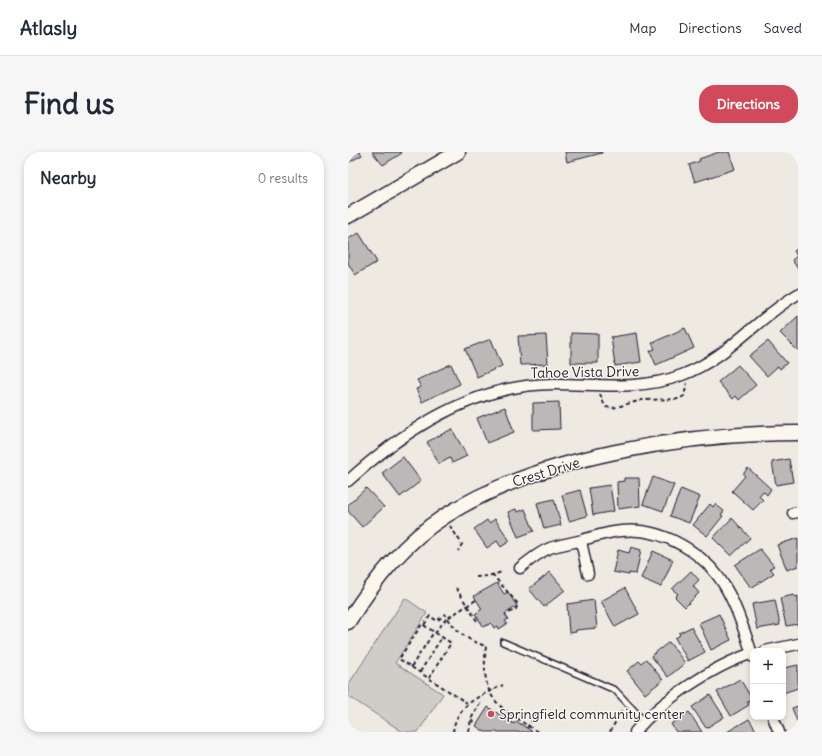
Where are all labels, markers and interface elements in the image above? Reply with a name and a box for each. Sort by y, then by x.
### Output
text: Atlasly [20,16,77,40]
text: Map [629,19,656,37]
text: Directions [678,19,742,37]
text: Saved [764,19,802,37]
button: Directions [699,85,798,123]
text: Find us [24,86,115,122]
text: Nearby [40,167,96,189]
text: 0 results [258,170,308,187]
street label: Tahoe Vista Drive [531,362,639,382]
street label: Crest Drive [510,453,582,491]
map controls [750,648,786,720]
button: + [750,648,786,684]
button: − [750,684,786,720]
place label: Springfield community center [499,705,685,723]
marker: Springfield community center [486,709,496,719]

